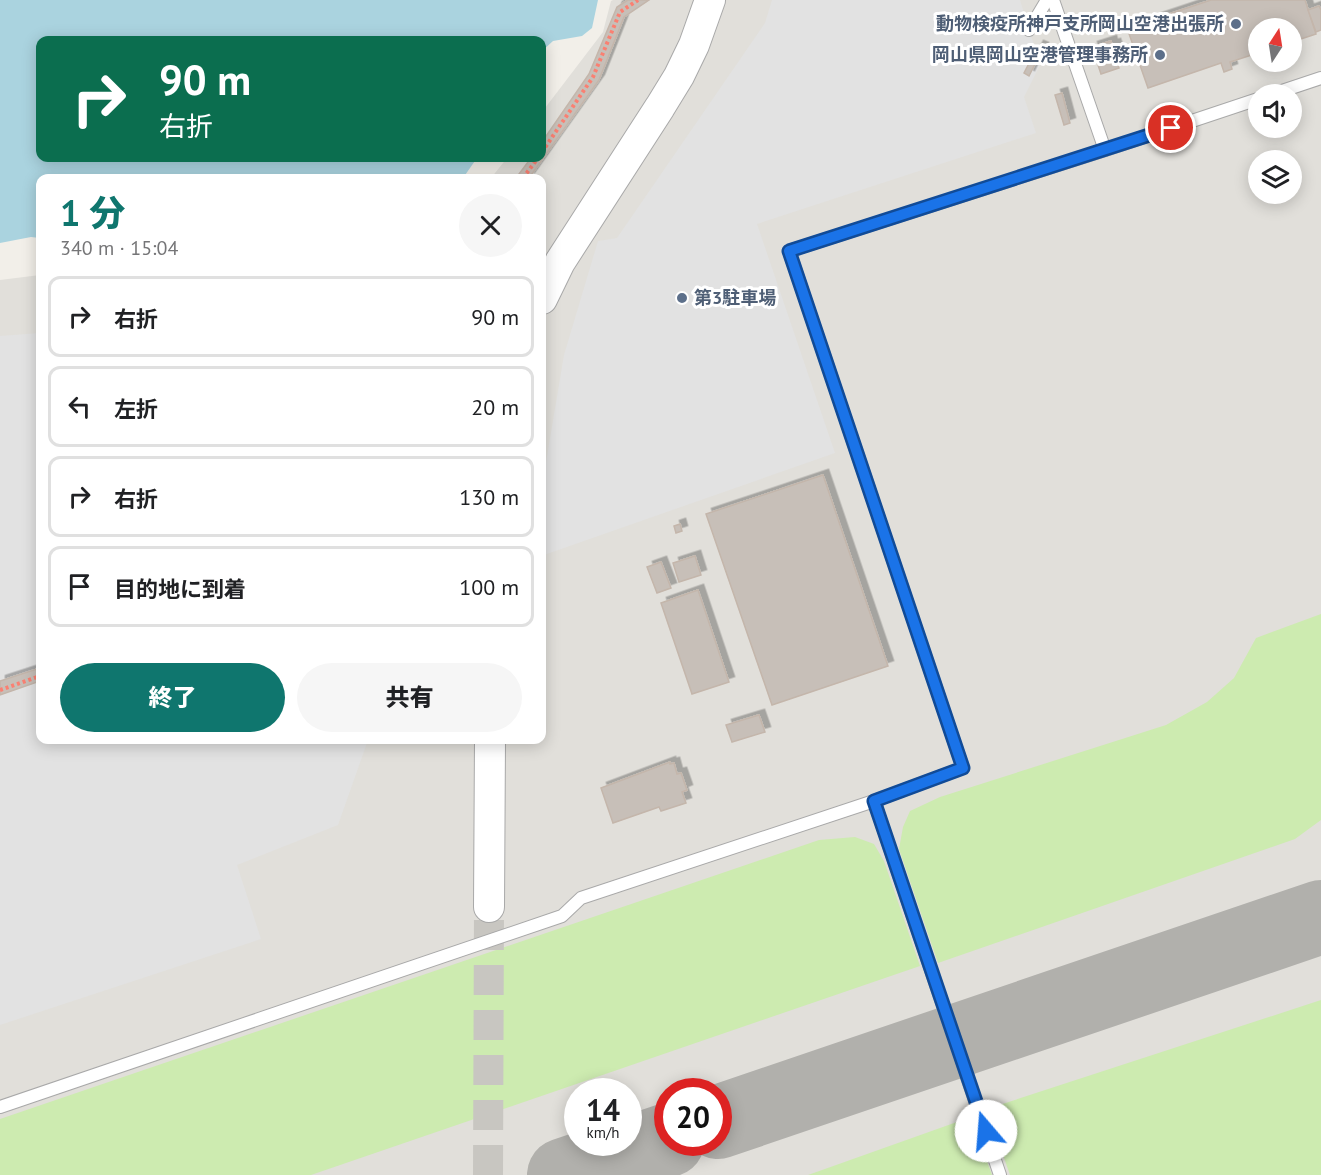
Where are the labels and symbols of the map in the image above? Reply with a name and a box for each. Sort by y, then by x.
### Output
place label: 動物検疫所神戸支所岡山空港出張所 [936,12,1224,35]
marker: 動物検疫所神戸支所岡山空港出張所 [1229,17,1243,31]
north arrow [1248,18,1302,72]
place label: 岡山県岡山空港管理事務所 [932,43,1148,66]
marker: 岡山県岡山空港管理事務所 [1153,48,1167,62]
pin [1145,102,1196,153]
place label: 第3駐車場 [694,286,776,309]
marker: 第3駐車場 [675,291,689,305]
speed limit sign: 20 [654,1078,732,1156]
position arrow [954,1099,1018,1163]

